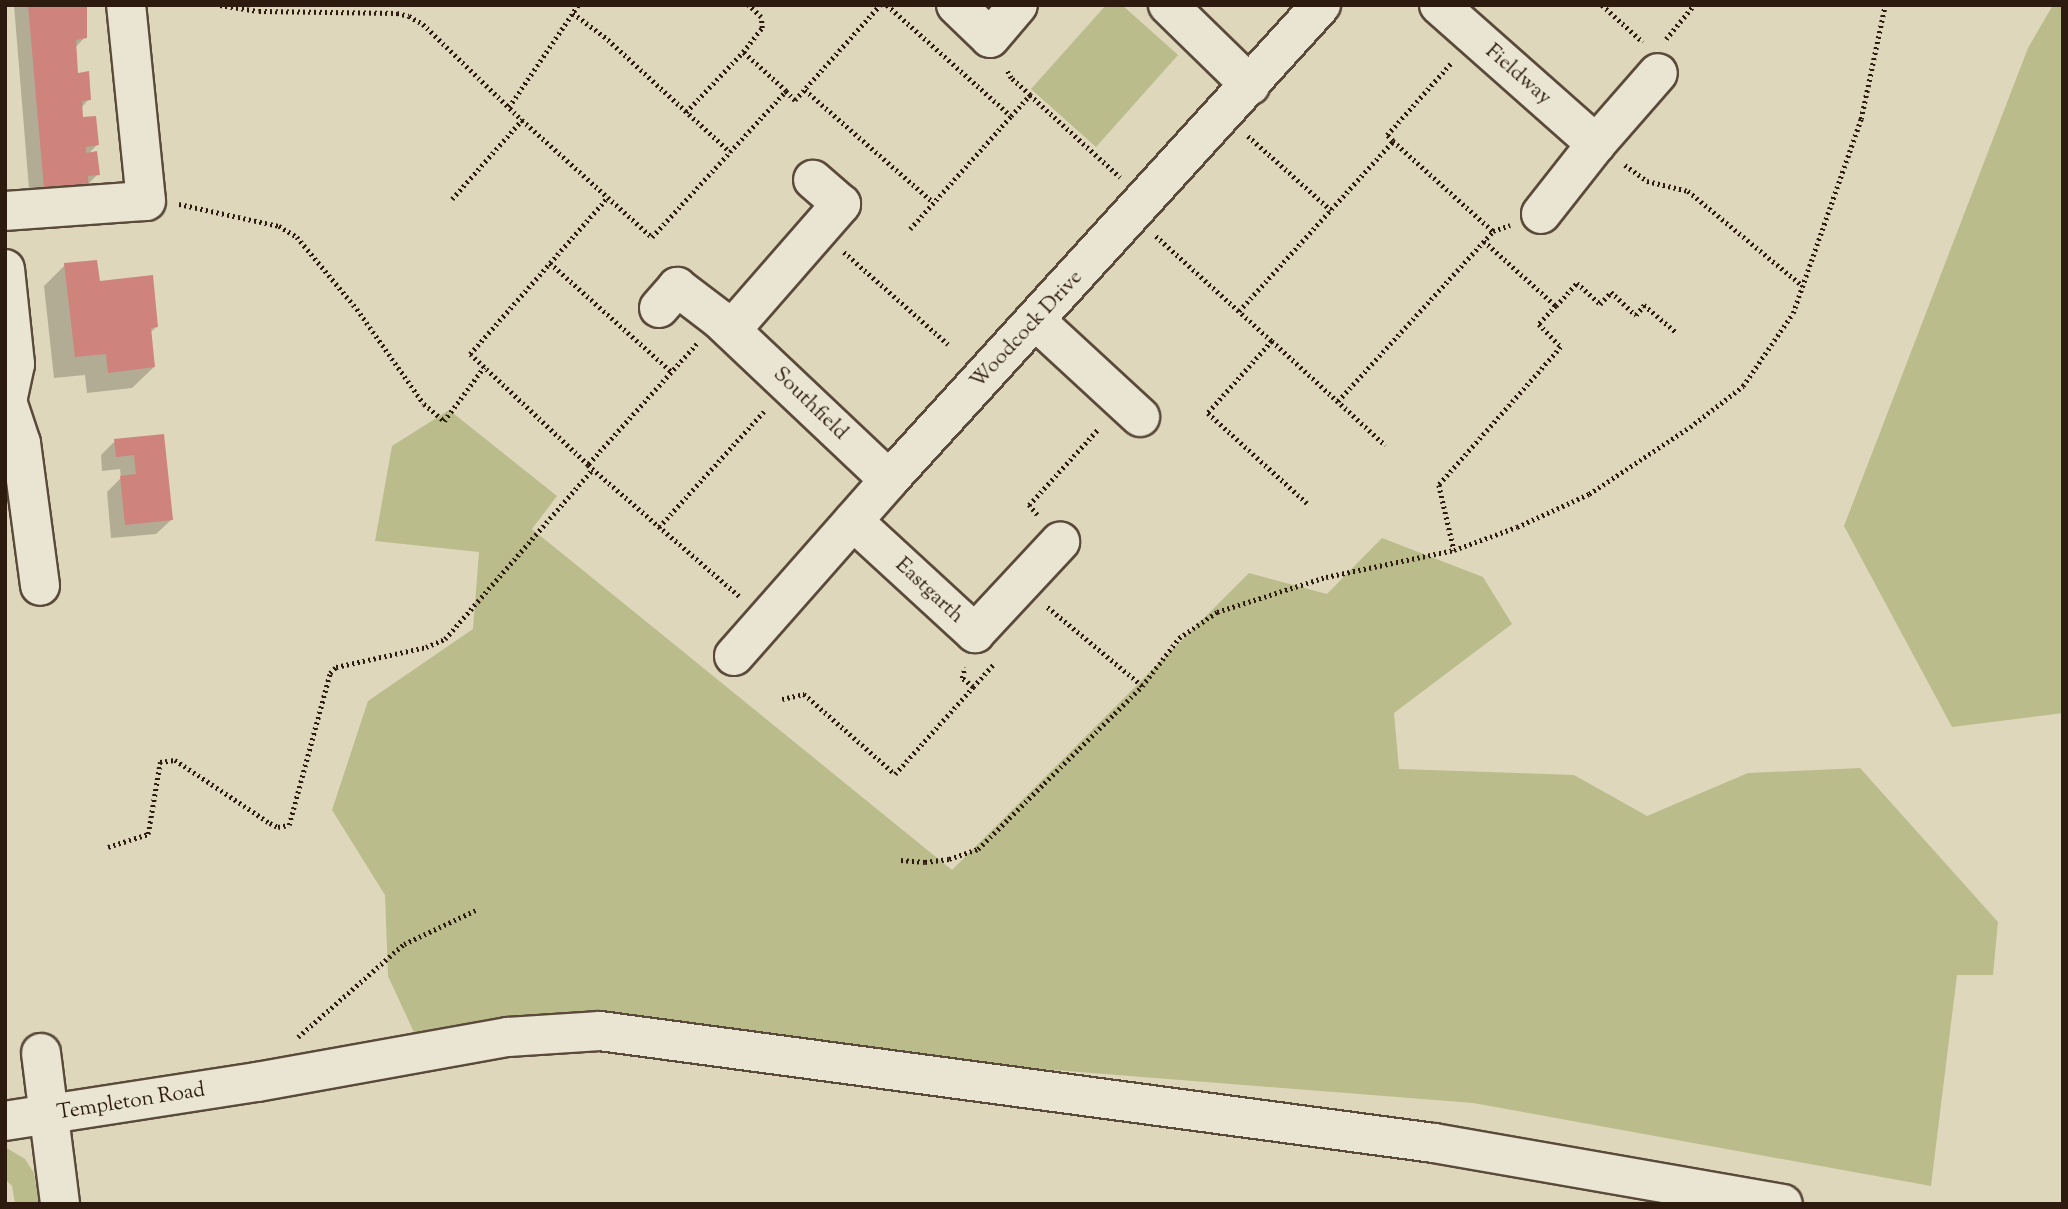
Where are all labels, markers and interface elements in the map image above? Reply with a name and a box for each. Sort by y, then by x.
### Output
street label: Fieldway [1480,39,1556,111]
street label: Woodcock Drive [966,266,1088,394]
street label: Southfield [767,362,853,446]
street label: Eastgarth [889,553,969,629]
street label: Templeton Road [55,1078,207,1126]

